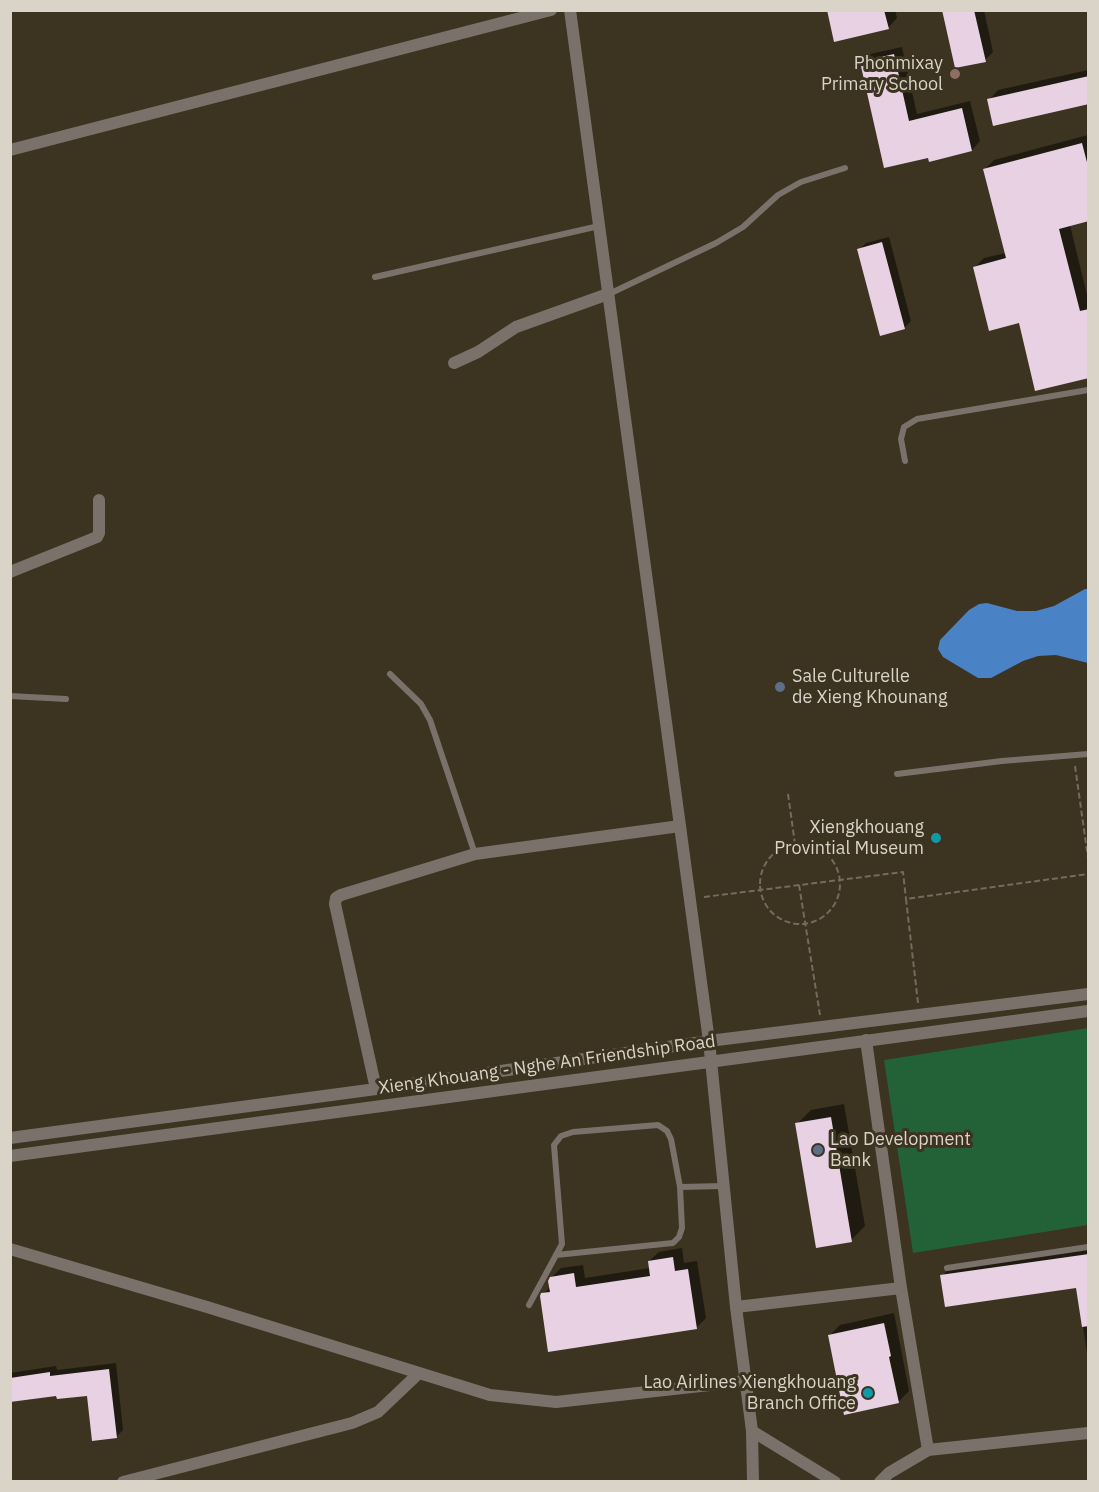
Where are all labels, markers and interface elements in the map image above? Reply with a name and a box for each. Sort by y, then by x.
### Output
place label: Phonmixay Primary School [821,53,943,96]
marker: Phonmixay Primary School [948,67,962,81]
place label: Sale Culturelle de Xieng Khounang [792,666,947,708]
marker: Sale Culturelle de Xieng Khounang [773,680,787,694]
place label: Xiengkhouang Provintial Museum [774,817,924,860]
marker: Xiengkhouang Provintial Museum [929,831,943,845]
street label: Xieng Khouang - Nghe An Friendship Road [377,1031,717,1099]
place label: Lao Development Bank [830,1129,971,1172]
marker: Lao Development Bank [811,1143,825,1157]
place label: Lao Airlines Xiengkhouang Branch Office [643,1372,856,1414]
marker: Lao Airlines Xiengkhouang Branch Office [861,1386,875,1400]

